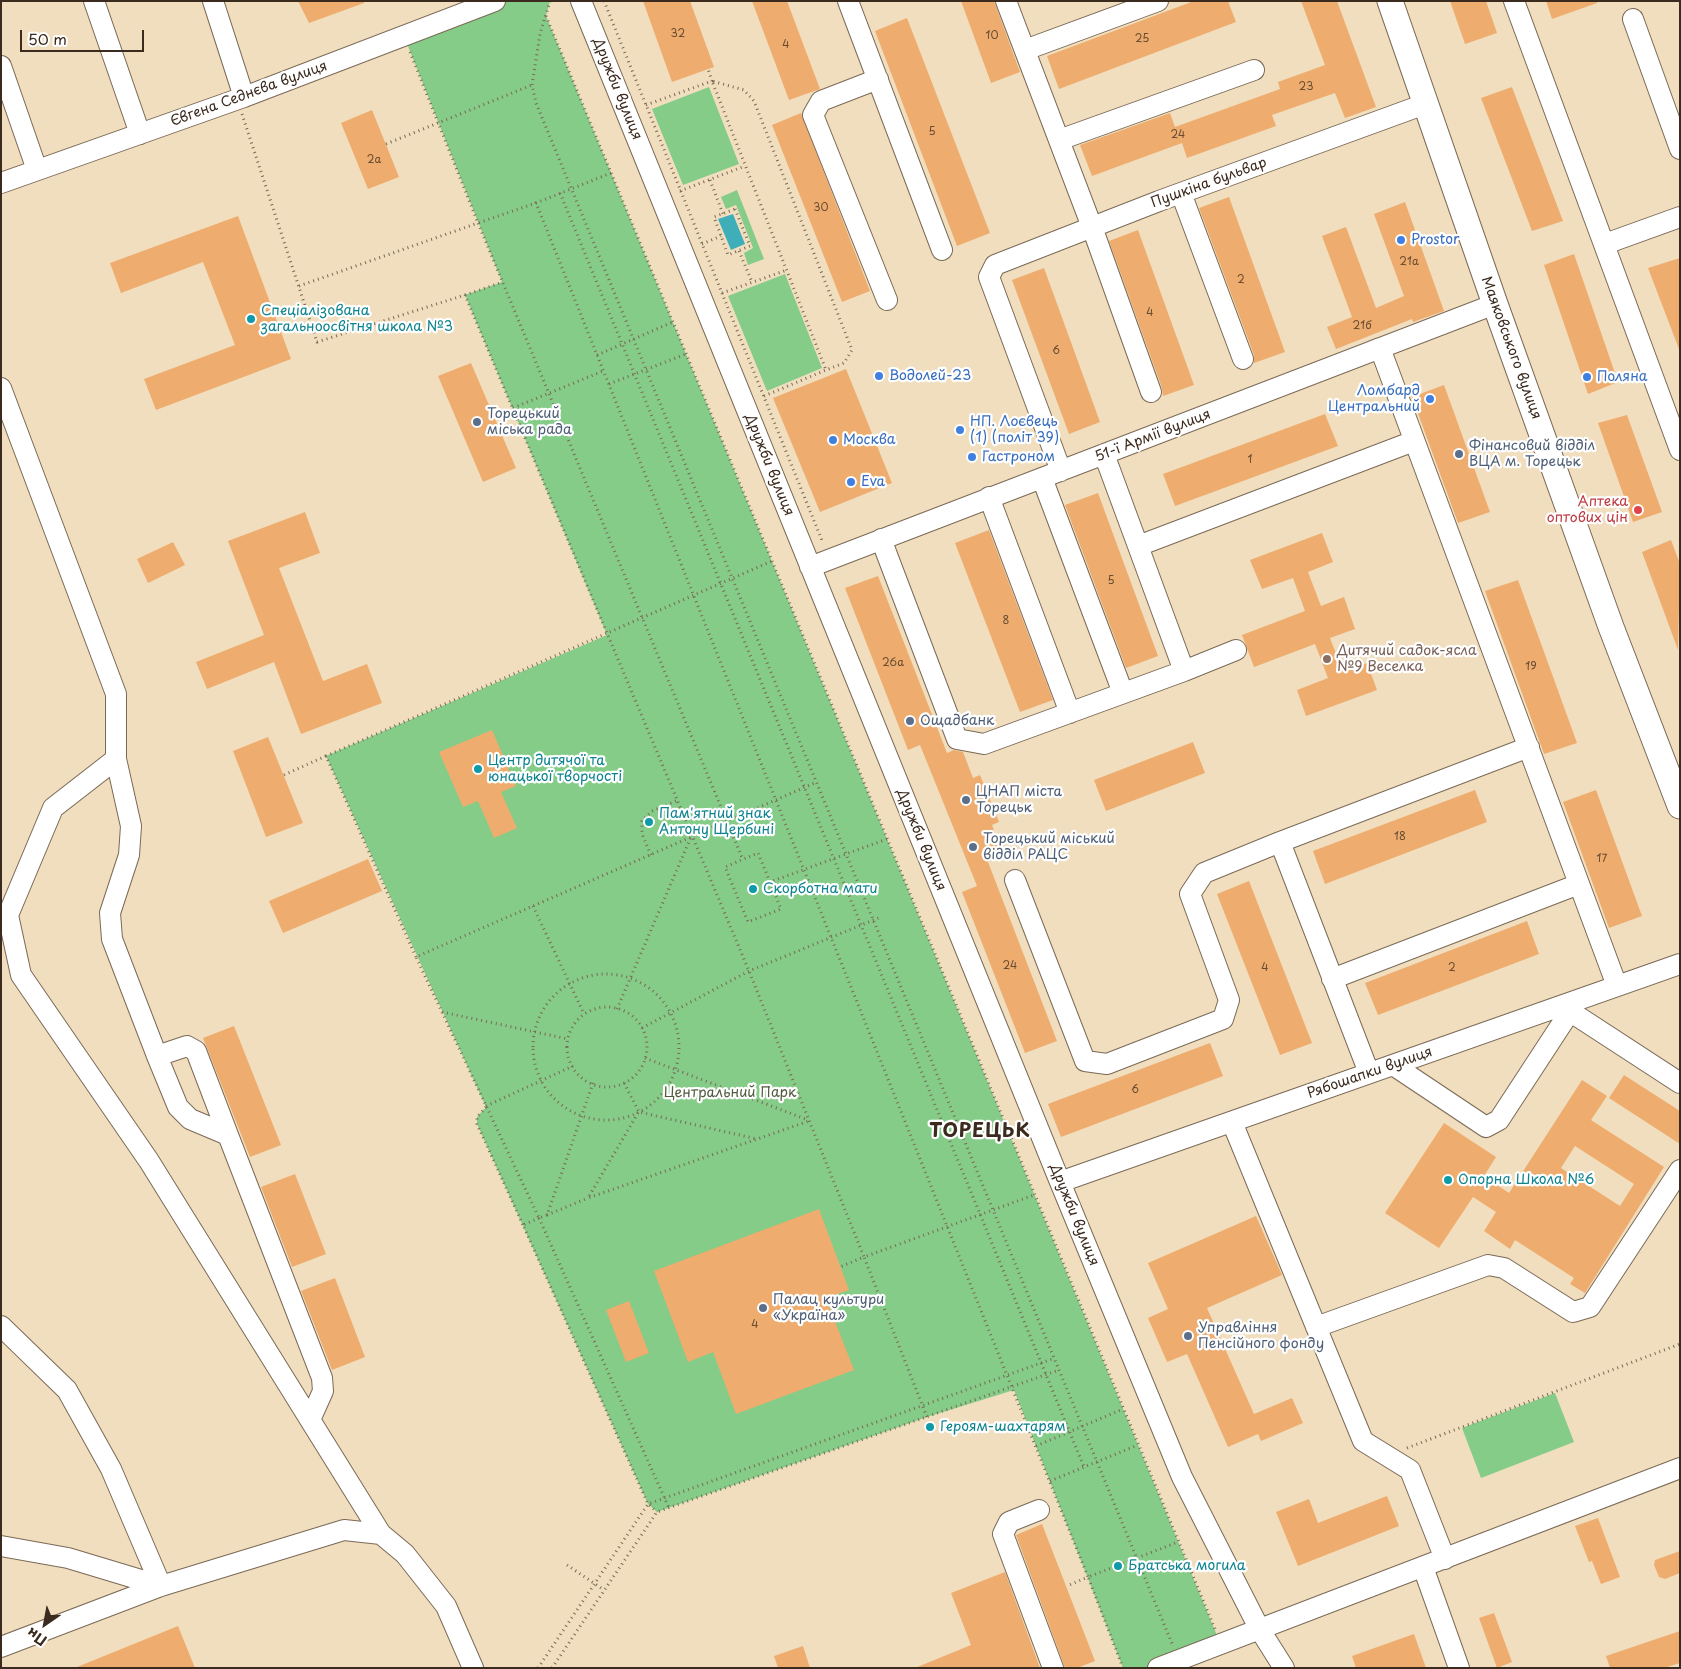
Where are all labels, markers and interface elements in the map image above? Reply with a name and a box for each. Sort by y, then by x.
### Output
scale bar [22,20,146,52]
text: 50 m [28,27,67,50]
house number: 32 [671,27,685,41]
house number: 10 [986,29,998,43]
house number: 25 [1135,32,1149,46]
street label: Дружби вулиця [589,36,645,142]
house number: 4 [782,38,790,52]
street label: Євгена Седнєва вулиця [168,58,330,130]
house number: 23 [1299,80,1313,94]
house number: 5 [928,125,936,139]
house number: 24 [1171,128,1185,142]
house number: 2а [367,153,381,167]
street label: Пушкіна бульвар [1149,154,1269,212]
house number: 30 [813,201,829,215]
place label: Prostor [1411,232,1459,248]
marker: Prostor [1395,234,1407,246]
house number: 21а [1399,255,1419,269]
house number: 2 [1237,273,1245,287]
street label: Маяковського вулиця [1477,274,1545,422]
place label: Спеціалізована загальноосвітня школа №3 [261,303,453,336]
house number: 4 [1146,306,1154,320]
marker: Спеціалізована загальноосвітня школа №3 [245,313,257,325]
house number: 21б [1352,319,1372,333]
house number: 6 [1052,344,1060,358]
place label: Водолей-23 [889,368,971,384]
place label: Поляна [1597,369,1648,385]
marker: Водолей-23 [873,370,885,382]
marker: Поляна [1581,371,1593,383]
place label: Ломбард Центральний [1328,383,1420,416]
marker: Ломбард Центральний [1424,393,1436,405]
place label: Торецький міська рада [487,406,572,438]
street label: 51-ї Армії вулиця [1093,406,1213,466]
street label: Дружби вулиця [741,412,797,518]
place label: НП. Лоєвець (1) (політ 39) [970,414,1059,447]
marker: Торецький міська рада [471,416,483,428]
marker: НП. Лоєвець (1) (політ 39) [954,424,966,436]
place label: Москва [843,432,895,448]
marker: Москва [827,434,839,446]
place label: Фінансовий відділ ВЦА м. Торецьк [1469,438,1595,471]
marker: Фінансовий відділ ВЦА м. Торецьк [1453,448,1465,460]
place label: Гастроном [982,449,1055,465]
marker: Гастроном [966,451,978,463]
house number: 1 [1248,453,1252,467]
place label: Eva [861,474,885,490]
marker: Eva [845,476,857,488]
place label: Аптека оптових цін [1547,494,1628,526]
marker: Аптека оптових цін [1632,504,1644,516]
house number: 5 [1107,574,1115,588]
house number: 8 [1003,614,1009,628]
place label: Дитячий садок-ясла №9 Веселка [1337,643,1477,676]
marker: Дитячий садок-ясла №9 Веселка [1321,653,1333,665]
house number: 26а [882,656,904,670]
house number: 19 [1525,660,1537,674]
place label: Ощадбанк [920,713,994,729]
marker: Ощадбанк [904,715,916,727]
place label: Центр дитячої та юнацької творчості [488,753,622,786]
marker: Центр дитячої та юнацької творчості [472,763,484,775]
place label: ЦНАП міста Торецьк [976,784,1062,816]
street label: Дружби вулиця [893,787,949,893]
marker: ЦНАП міста Торецьк [960,794,972,806]
place label: Пам'ятний знак Антону Щербині [659,806,774,839]
marker: Пам'ятний знак Антону Щербині [643,816,655,828]
house number: 18 [1394,830,1406,844]
place label: Торецький міський відділ РАЦС [983,831,1115,864]
marker: Торецький міський відділ РАЦС [967,841,979,853]
house number: 17 [1597,852,1607,866]
place label: Скорботна мати [763,881,878,897]
marker: Скорботна мати [747,883,759,895]
house number: 24 [1003,959,1017,973]
house number: 4 [1261,961,1269,975]
house number: 2 [1448,961,1456,975]
street label: Рябошапки вулиця [1305,1044,1435,1102]
house number: 6 [1131,1083,1139,1097]
park label: Центральний Парк [664,1085,796,1101]
district label: ТОРЕЦЬК [929,1121,1031,1143]
street label: Дружби вулиця [1046,1162,1102,1268]
place label: Опорна Школа №6 [1458,1172,1594,1188]
marker: Опорна Школа №6 [1442,1174,1454,1186]
place label: Палац культури «Україна» [773,1292,884,1324]
marker: Палац культури «Україна» [757,1302,769,1314]
house number: 4 [751,1318,759,1332]
place label: Управління Пенсійного фонду [1198,1320,1324,1352]
marker: Управління Пенсійного фонду [1182,1330,1194,1342]
place label: Героям-шахтарям [940,1419,1066,1435]
marker: Героям-шахтарям [924,1421,936,1433]
place label: Братська мoгила [1128,1558,1246,1574]
marker: Братська мoгила [1112,1560,1124,1572]
north arrow [20,1599,70,1649]
text: Пн [22,1623,51,1651]

